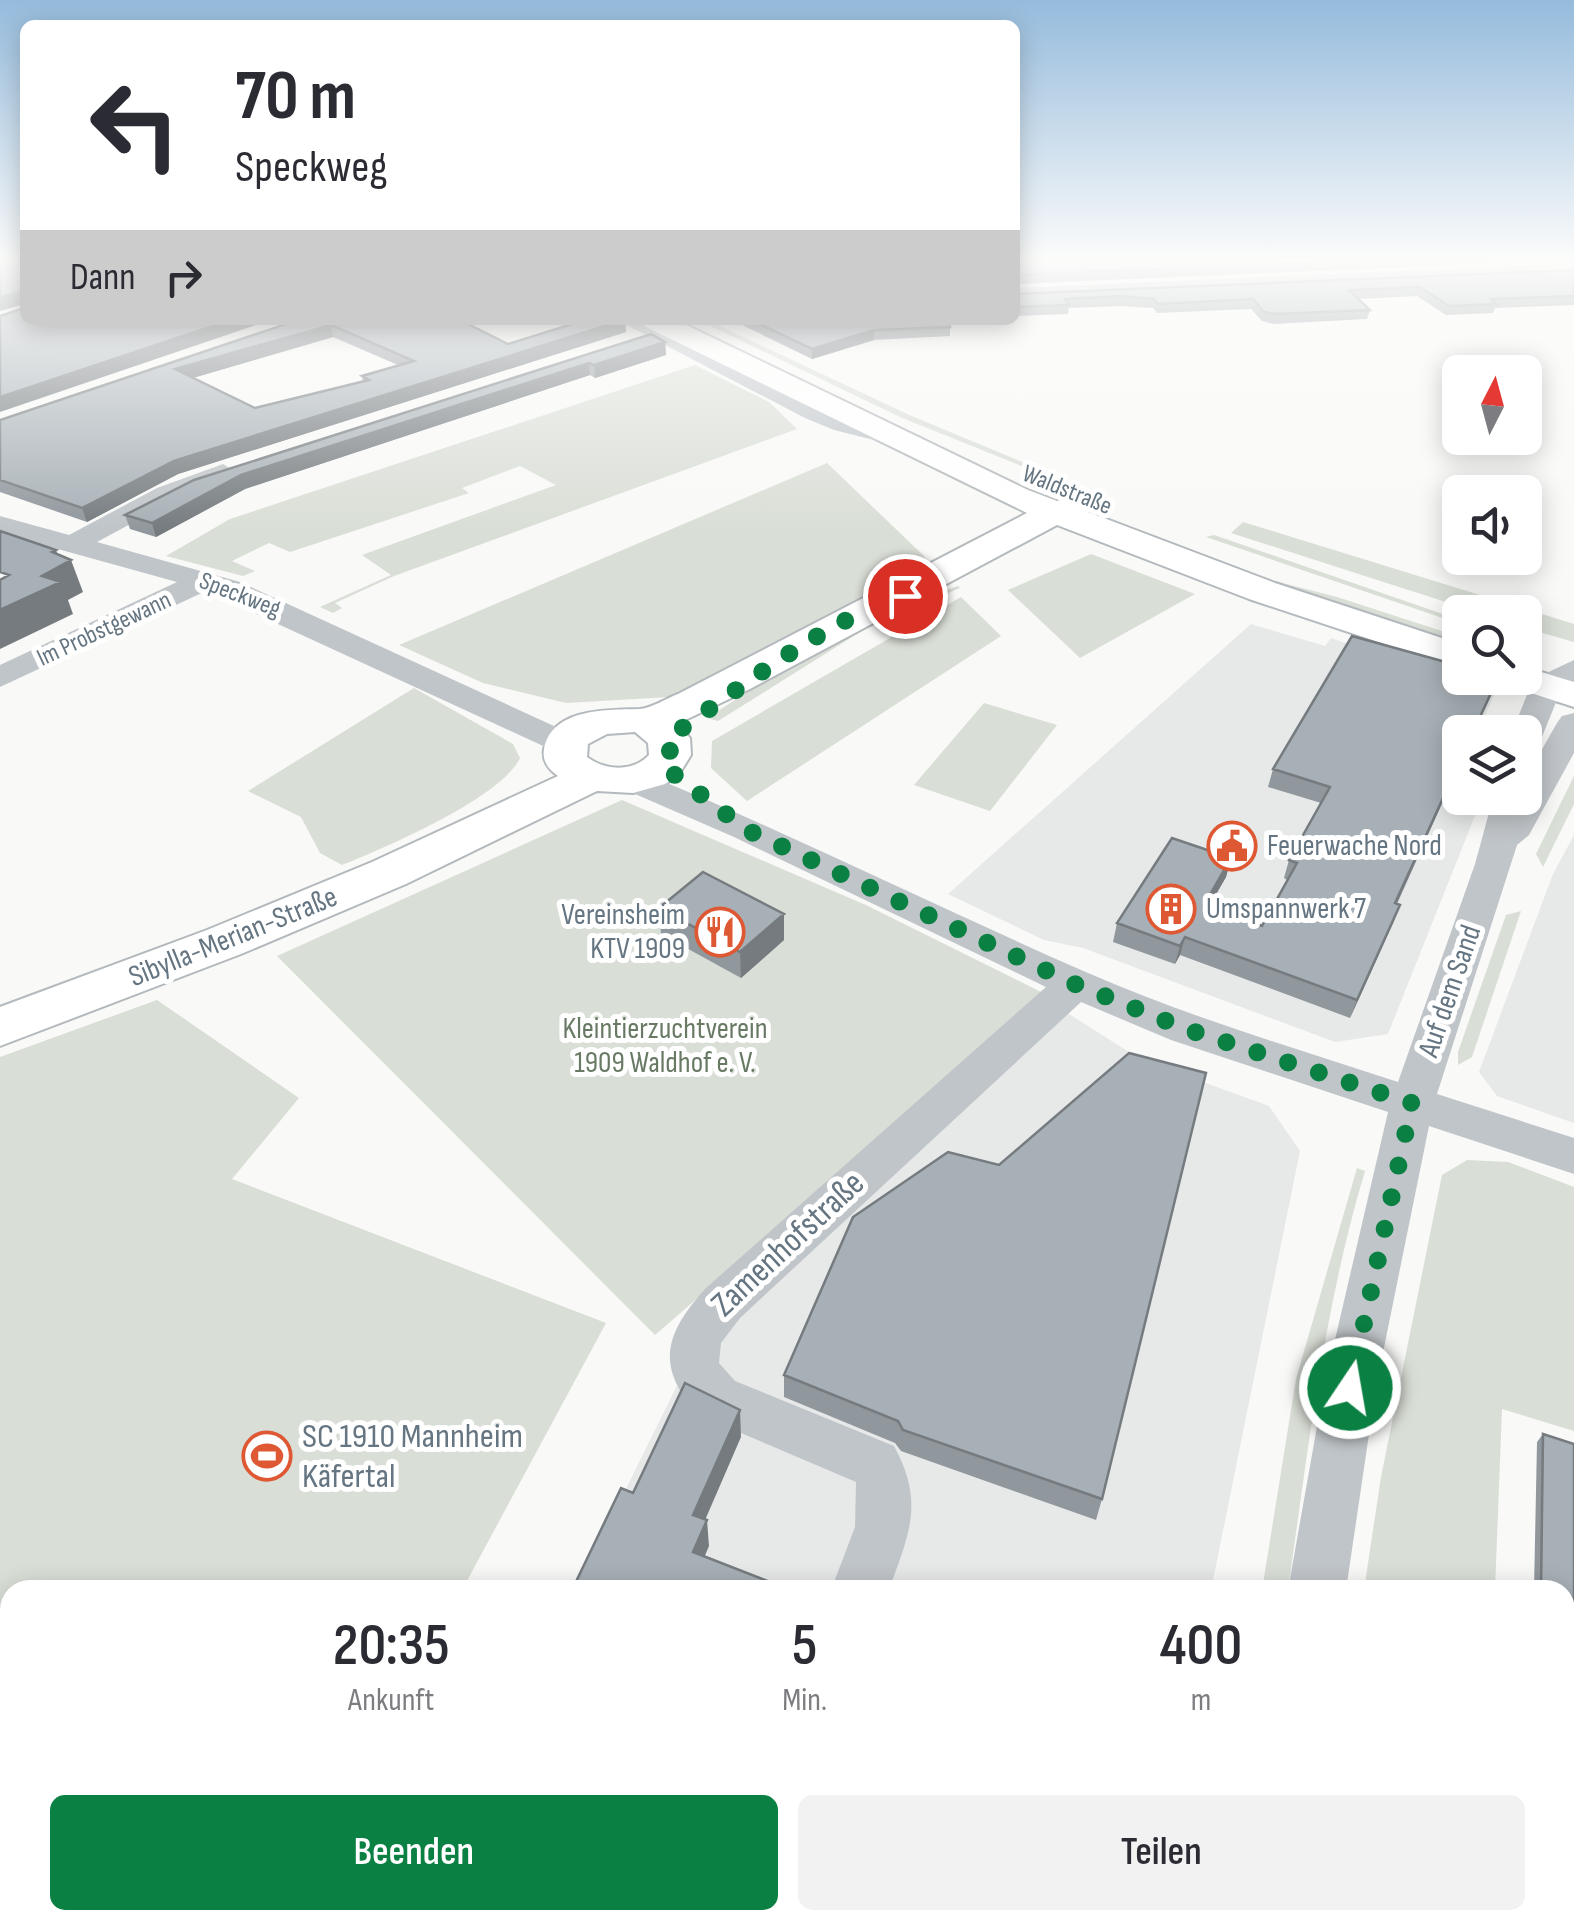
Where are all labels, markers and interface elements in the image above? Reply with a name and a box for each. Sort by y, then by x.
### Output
text: 70 m [235,55,356,139]
icon: left [70,60,200,190]
text: Speckweg [235,140,387,195]
icon: right [156,250,211,305]
text: Dann [70,255,136,300]
north arrow [1442,355,1542,455]
map controls [1442,355,1542,815]
street label: Waldstraße [1018,458,1116,522]
button: sound [1442,475,1542,575]
pin [863,554,948,639]
street label: Speckweg [195,565,285,625]
icon: arrive [878,569,933,624]
street label: Im Probstgewann [32,584,176,674]
button: search [1442,595,1542,695]
button: layers [1442,715,1542,815]
public building icon: Feuerwache Nord [1206,820,1258,872]
place label: Feuerwache Nord [1267,828,1442,864]
street label: Sibylla-Merian-Straße [124,879,342,995]
building icon: Umspannwerk 7 [1145,883,1197,935]
place label: Umspannwerk 7 [1206,891,1366,927]
place label: Vereinsheim KTV 1909 [561,897,685,967]
restaurant icon: Vereinsheim KTV 1909 [694,906,746,958]
street label: Auf dem Sand [1410,920,1489,1063]
park label: Kleintierzuchtverein 1909 Waldhof e. V. [563,1011,767,1081]
street label: Zamenhofstraße [703,1162,873,1326]
position arrow [1298,1336,1402,1440]
place label: SC 1910 Mannheim Käfertal [302,1415,523,1498]
sports icon: SC 1910 Mannheim Käfertal [241,1430,293,1482]
text: 20:35 [333,1610,450,1682]
text: 5 [792,1610,817,1682]
text: 400 [1160,1610,1242,1682]
text: Ankunft [348,1681,434,1720]
text: Min. [782,1681,827,1720]
text: m [1191,1681,1211,1720]
button: Beenden [50,1795,778,1910]
button: Teilen [798,1795,1525,1910]

